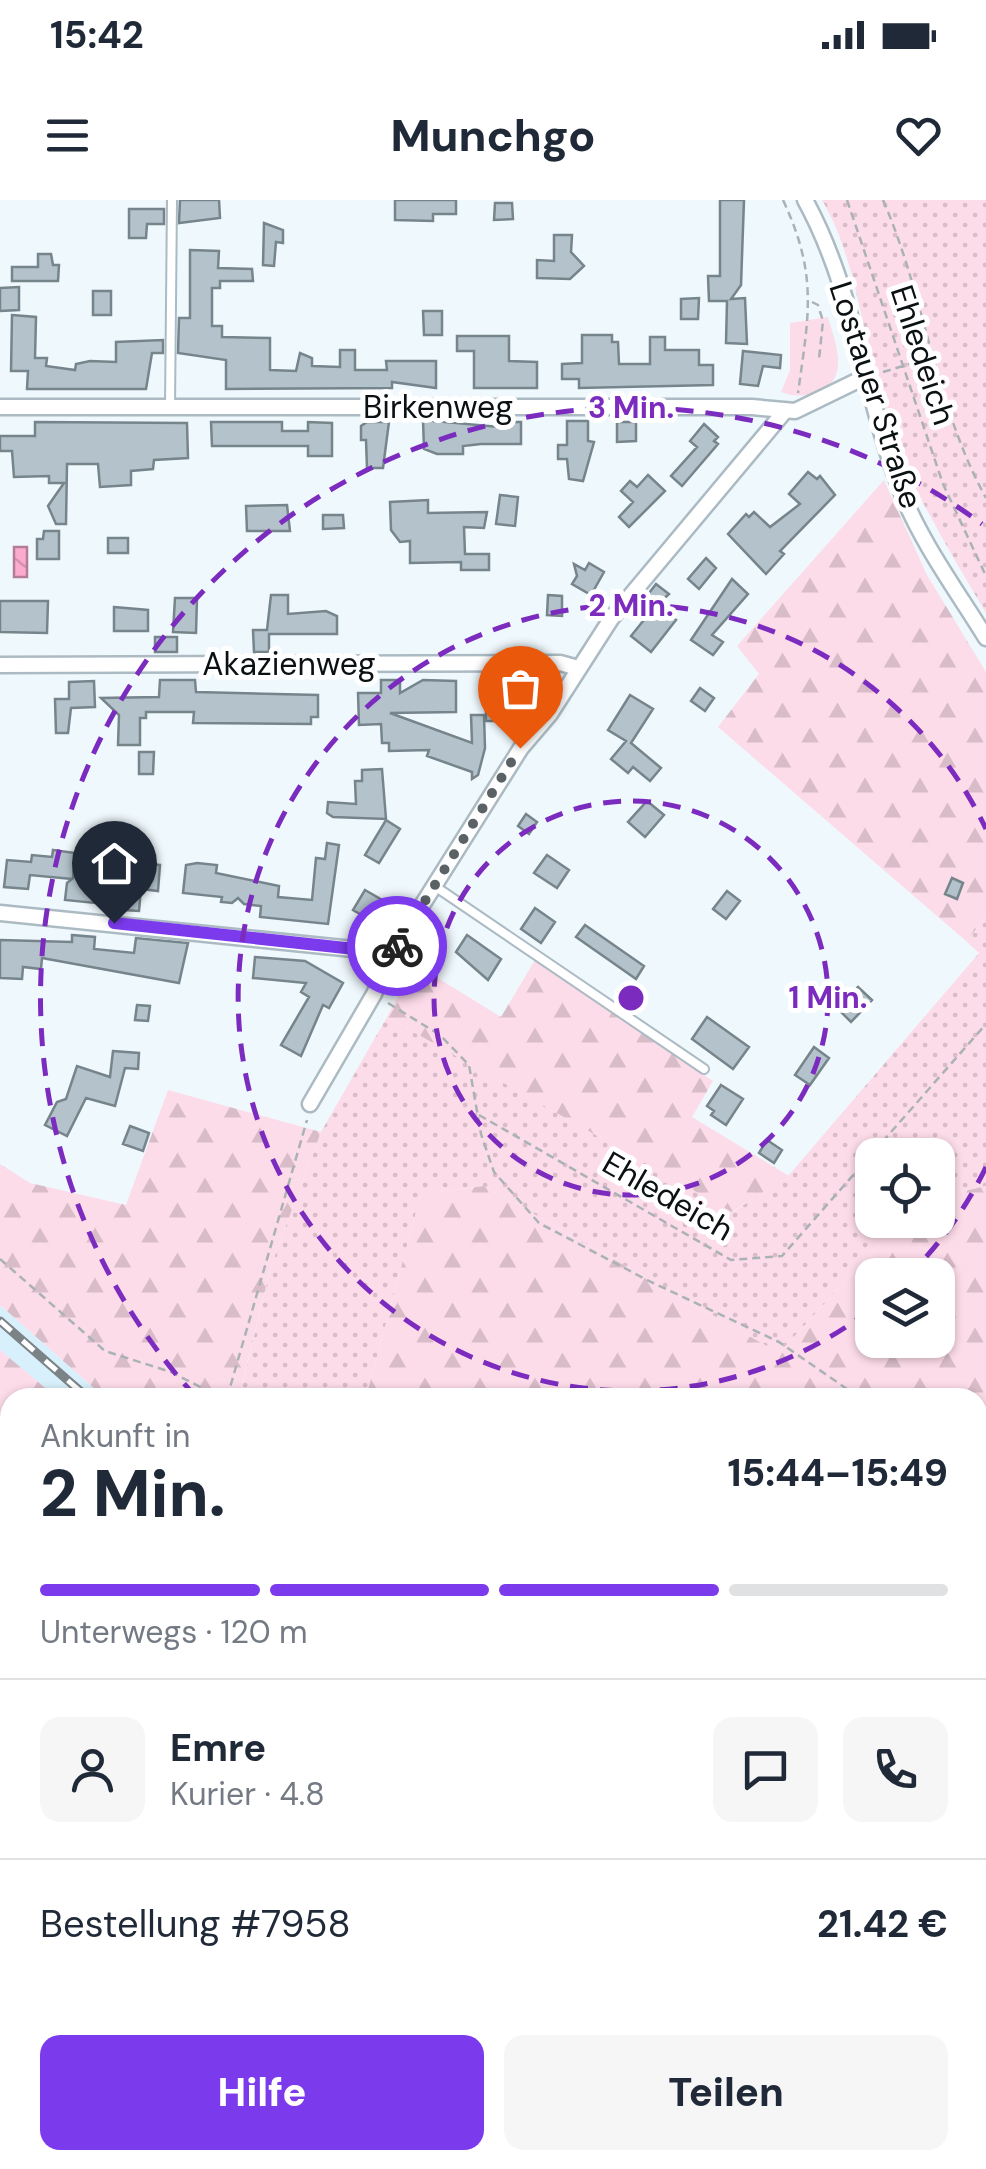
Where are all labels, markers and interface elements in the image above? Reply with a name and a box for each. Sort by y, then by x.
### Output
text: 15:42 [50,10,144,60]
text: Munchgo [390,106,596,165]
icon: menu [40,108,95,163]
icon: heart [891,108,946,163]
street label: Lostauer Straße [819,276,933,514]
street label: Ehledeich [881,280,965,430]
street label: Birkenweg [363,386,513,428]
text: 3 Min. [588,388,674,427]
text: 2 Min. [588,586,674,625]
street label: Akazienweg [202,643,376,685]
pin [478,646,563,749]
icon: bag [493,661,548,716]
pin [72,821,157,924]
icon: home [87,836,142,891]
courier [347,896,447,996]
icon: bike [370,919,425,974]
text: 1 Min. [789,978,867,1017]
centre of rings [613,980,649,1016]
map controls [855,1138,955,1358]
button: locate [855,1138,955,1238]
street label: Ehledeich [595,1142,741,1250]
button: layers [855,1258,955,1358]
text: Ankunft in [40,1415,190,1457]
text: 15:44–15:49 [727,1448,948,1498]
text: 2 Min. [40,1452,226,1536]
text: Unterwegs · 120 m [40,1611,308,1653]
button: person [40,1717,145,1822]
button: chat [713,1717,818,1822]
button: phone [843,1717,948,1822]
text: Emre [170,1723,266,1773]
text: Kurier · 4.8 [170,1773,325,1815]
text: Bestellung #7958 [40,1899,351,1949]
text: 21.42 € [817,1899,948,1949]
button: Hilfe [40,2035,484,2150]
button: Teilen [504,2035,948,2150]

